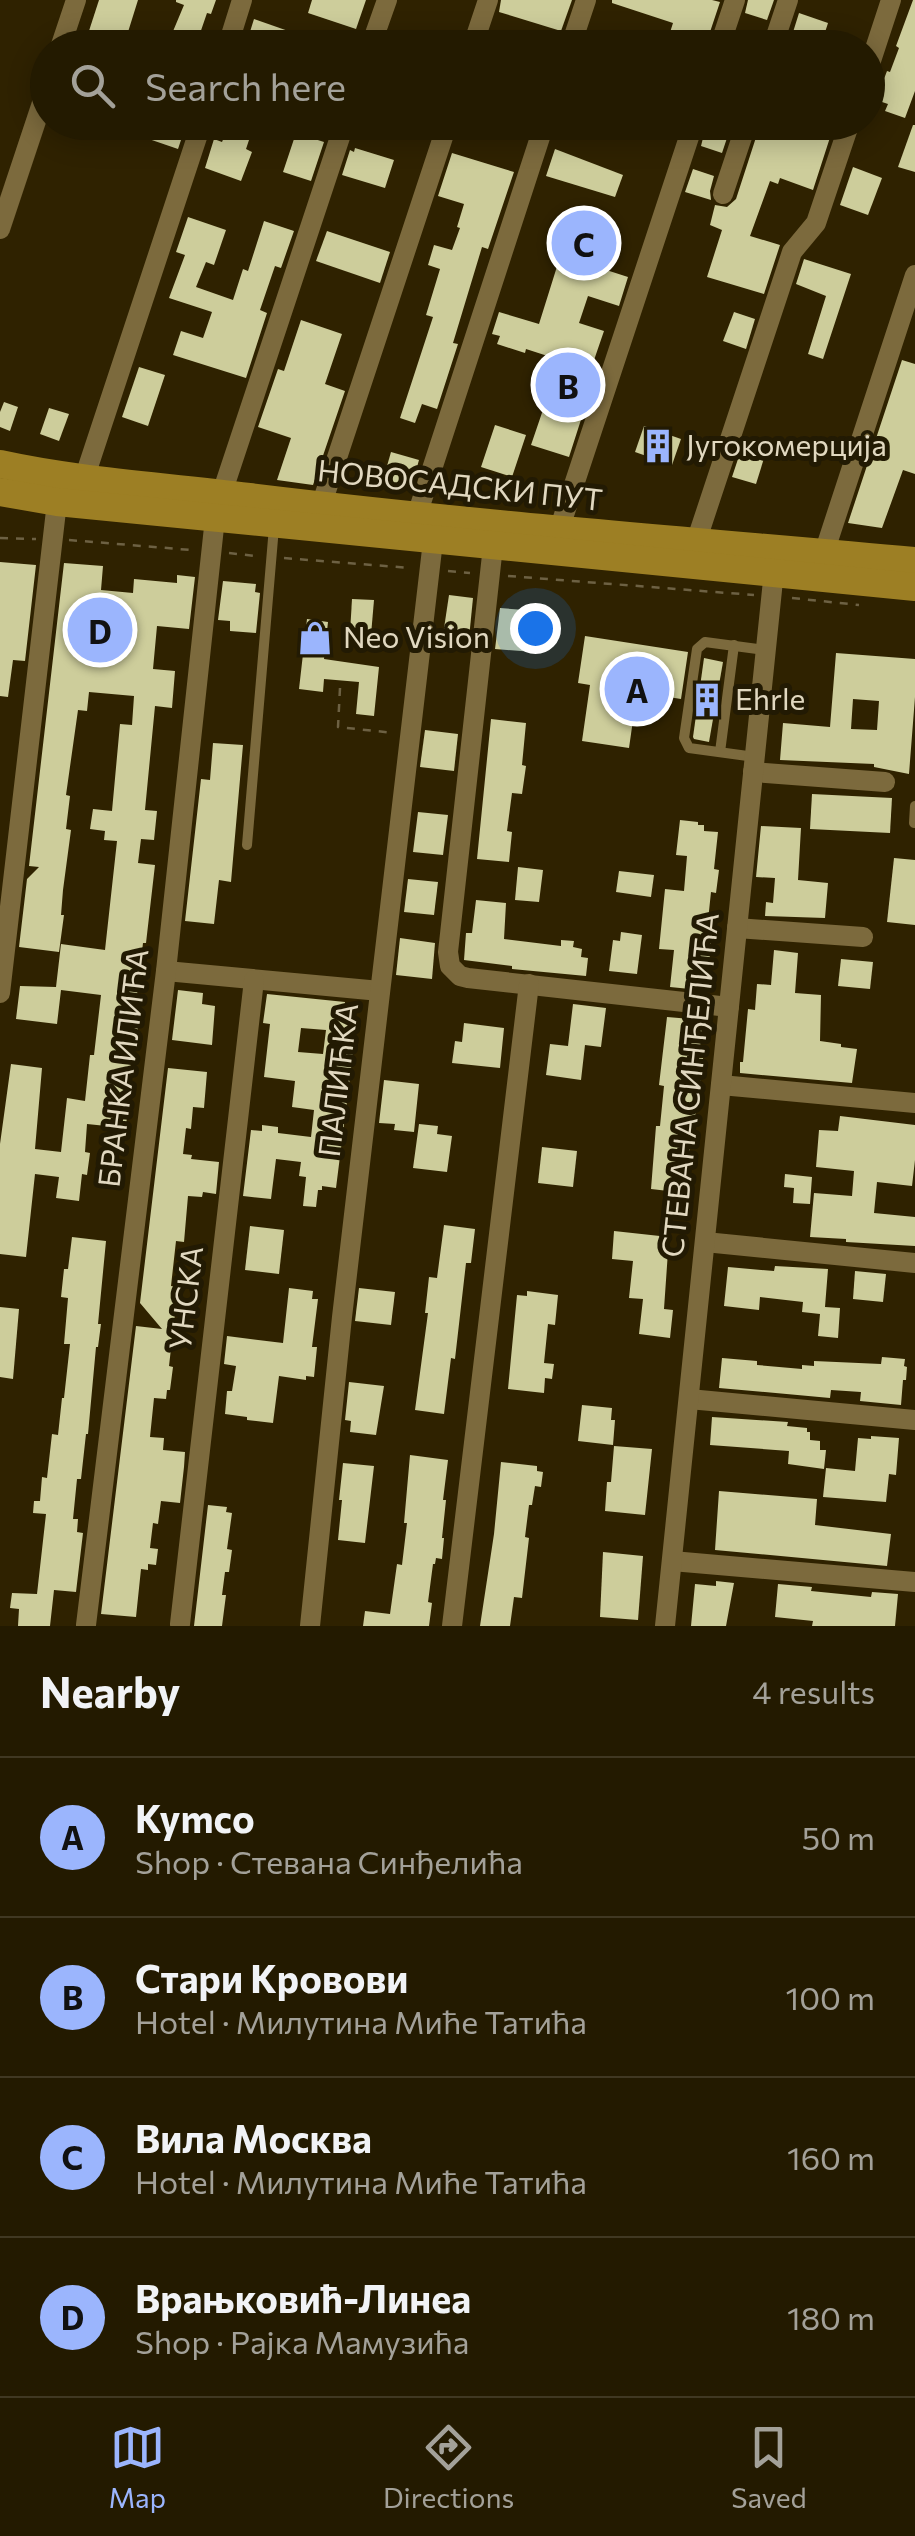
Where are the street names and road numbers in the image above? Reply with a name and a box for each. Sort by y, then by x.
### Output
street label: НОВОСАДСКИ ПУТ [316,450,605,517]
street label: СТЕВАНА СИНЂЕЛИЋА [652,911,725,1259]
street label: БРАНКА ИЛИЋА [89,946,154,1189]
street label: ПАЛИЋКА [309,1001,364,1159]
street label: УНСКА [160,1244,209,1352]

